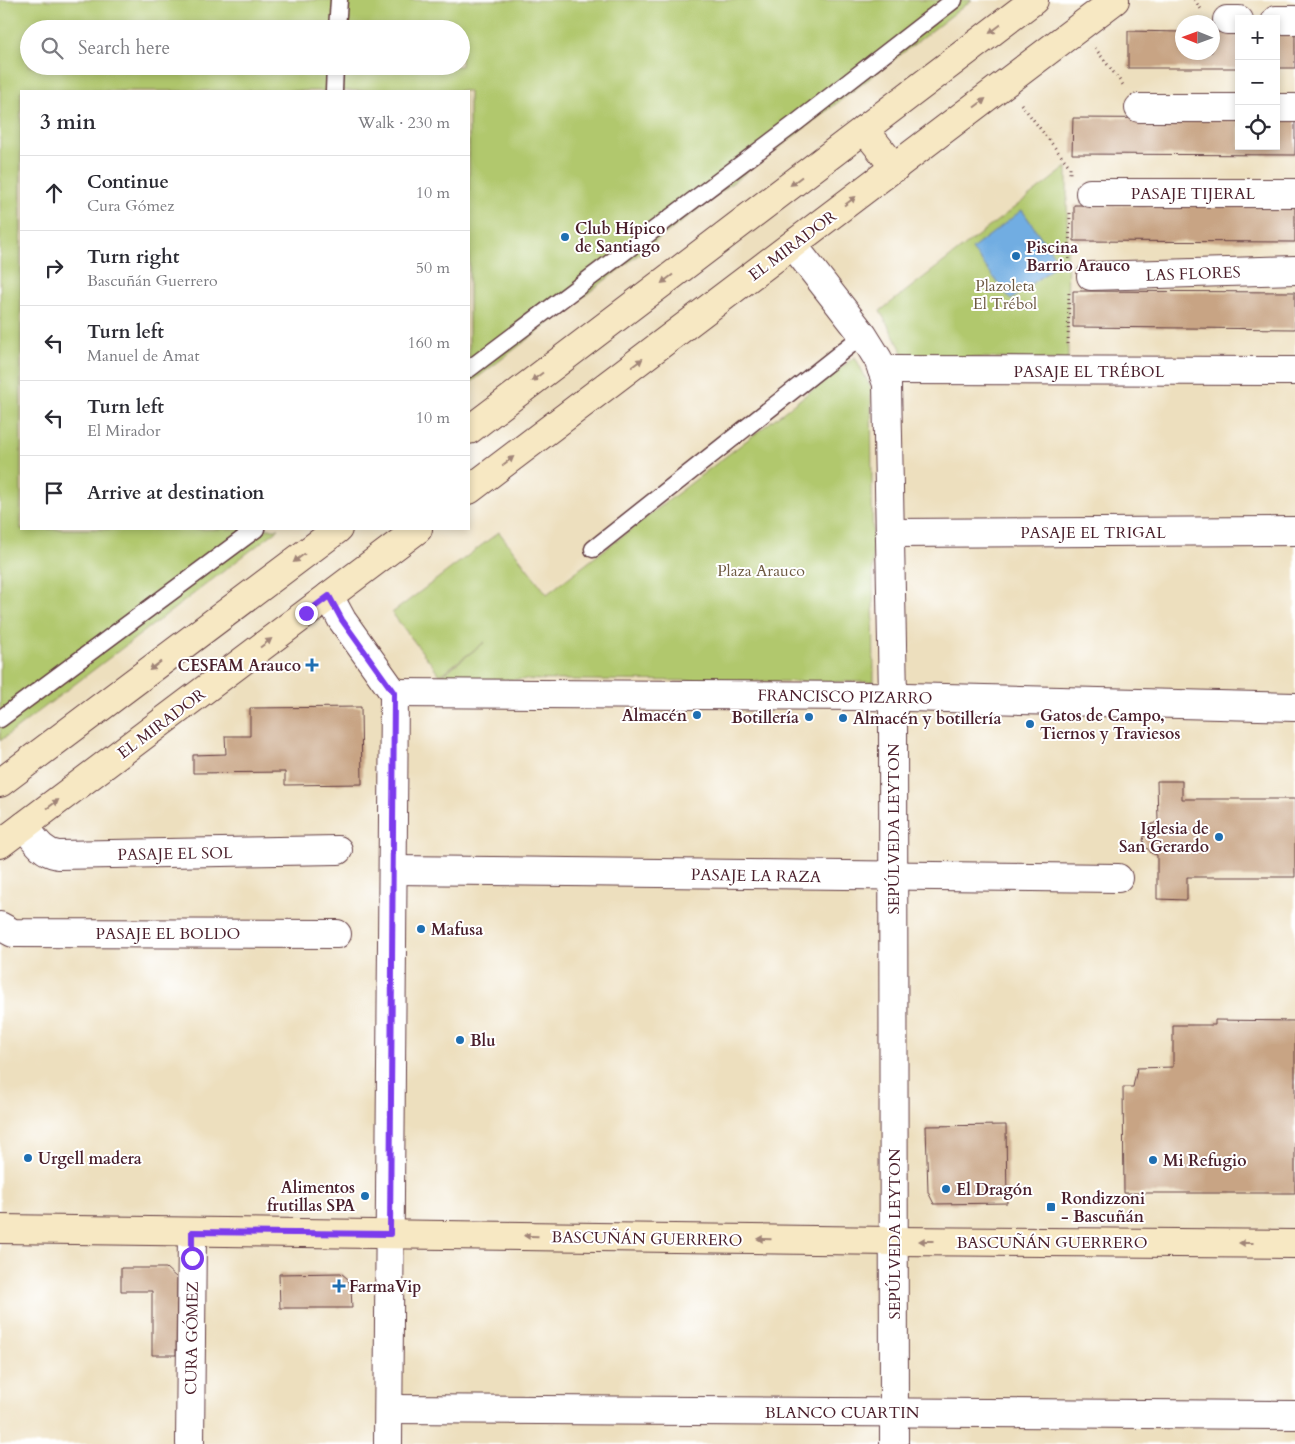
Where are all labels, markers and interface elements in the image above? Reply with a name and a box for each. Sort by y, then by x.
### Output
north arrow [1175,15,1220,60]
map controls [1235,15,1280,150]
button: + [1235,15,1280,60]
search box [20,20,470,75]
one-way arrow [989,24,1002,35]
icon: search [38,34,66,62]
text: Search here [78,35,170,61]
button: − [1235,60,1280,105]
one-way arrow [973,98,986,109]
button: locate [1235,105,1280,150]
text: 3 min [40,108,96,137]
text: Walk · 230 m [358,112,450,134]
text: Continue [87,169,169,195]
one-way arrow [790,175,803,186]
icon: ahead [40,179,68,207]
text: 10 m [416,182,450,204]
street label: PASAJE TIJERAL [1131,183,1256,205]
text: Cura Gómez [87,195,174,217]
one-way arrow [843,196,856,207]
street label: EL MIRADOR [744,205,841,286]
place label: Club Hípico de Santiago [575,218,665,258]
marker: Club Hípico de Santiago [559,231,571,243]
place label: Piscina Barrio Arauco [1026,237,1130,277]
text: Turn right [87,244,179,270]
marker: Piscina Barrio Arauco [1010,250,1022,262]
icon: right [40,254,68,282]
text: 50 m [416,257,450,279]
street label: LAS FLORES [1145,261,1241,287]
text: Bascuñán Guerrero [87,270,218,292]
one-way arrow [660,274,674,284]
park label: Plazoleta El Trébol [973,275,1037,315]
text: Turn left [87,319,164,345]
icon: left [40,329,68,357]
text: 160 m [408,332,450,354]
text: Manuel de Amat [87,345,199,367]
one-way arrow [630,358,644,368]
street label: PASAJE EL TRÉBOL [1014,361,1165,383]
one-way arrow [531,372,544,383]
text: Turn left [87,394,164,420]
icon: left [40,404,68,432]
text: 10 m [416,407,450,429]
text: El Mirador [87,420,161,442]
one-way arrow [501,456,515,466]
icon: arrive [40,479,68,507]
text: Arrive at destination [87,480,264,506]
street label: PASAJE EL TRIGAL [1020,522,1166,544]
one-way arrow [292,553,306,563]
park label: Plaza Arauco [717,560,805,582]
route end [295,602,318,625]
one-way arrow [259,638,273,648]
place label: CESFAM Arauco [177,655,301,677]
marker: CESFAM Arauco [305,658,319,672]
one-way arrow [149,661,162,672]
street label: EL MIRADOR [113,683,210,764]
street label: FRANCISCO PIZARRO [757,684,933,710]
place label: Almacén [622,705,688,727]
place label: Gatos de Campo, Tiernos y Traviesos [1040,705,1180,745]
place label: Botillería [731,707,799,729]
place label: Almacén y botillería [853,708,1001,730]
marker: Almacén [691,709,703,721]
marker: Botillería [803,711,815,723]
marker: Almacén y botillería [837,712,849,724]
marker: Gatos de Campo, Tiernos y Traviesos [1024,718,1036,730]
street label: SEPÚLVEDA LEYTON [883,743,905,915]
one-way arrow [46,799,59,810]
place label: Iglesia de San Gerardo [1119,818,1209,858]
marker: Iglesia de San Gerardo [1213,831,1225,843]
street label: PASAJE EL SOL [117,842,233,866]
street label: PASAJE LA RAZA [691,864,822,888]
place label: Mafusa [431,919,483,941]
street label: PASAJE EL BOLDO [96,923,240,945]
marker: Mafusa [415,923,427,935]
place label: Blu [470,1030,496,1052]
marker: Blu [454,1034,466,1046]
place label: Urgell madera [38,1148,142,1170]
street label: SEPÚLVEDA LEYTON [884,1148,906,1320]
place label: Mi Refugio [1163,1150,1246,1172]
marker: Urgell madera [22,1152,34,1164]
marker: Mi Refugio [1147,1154,1159,1166]
place label: Alimentos frutillas SPA [267,1177,355,1217]
place label: El Dragón [956,1179,1033,1201]
marker: El Dragón [940,1183,952,1195]
place label: Rondizzoni - Bascuñán [1061,1188,1145,1228]
marker: Alimentos frutillas SPA [359,1190,371,1202]
marker: Rondizzoni - Bascuñán [1045,1201,1057,1213]
street label: BASCUÑÁN GUERRERO [551,1226,743,1252]
one-way arrow [523,1232,539,1240]
street label: BASCUÑÁN GUERRERO [956,1232,1148,1254]
one-way arrow [756,1235,772,1243]
one-way arrow [918,1237,934,1245]
one-way arrow [1238,1239,1254,1247]
route start [181,1247,204,1270]
place label: FarmaVip [349,1276,421,1298]
marker: FarmaVip [333,1280,345,1292]
street label: CURA GÓMEZ [180,1281,204,1395]
street label: BLANCO CUARTIN [765,1402,920,1424]

